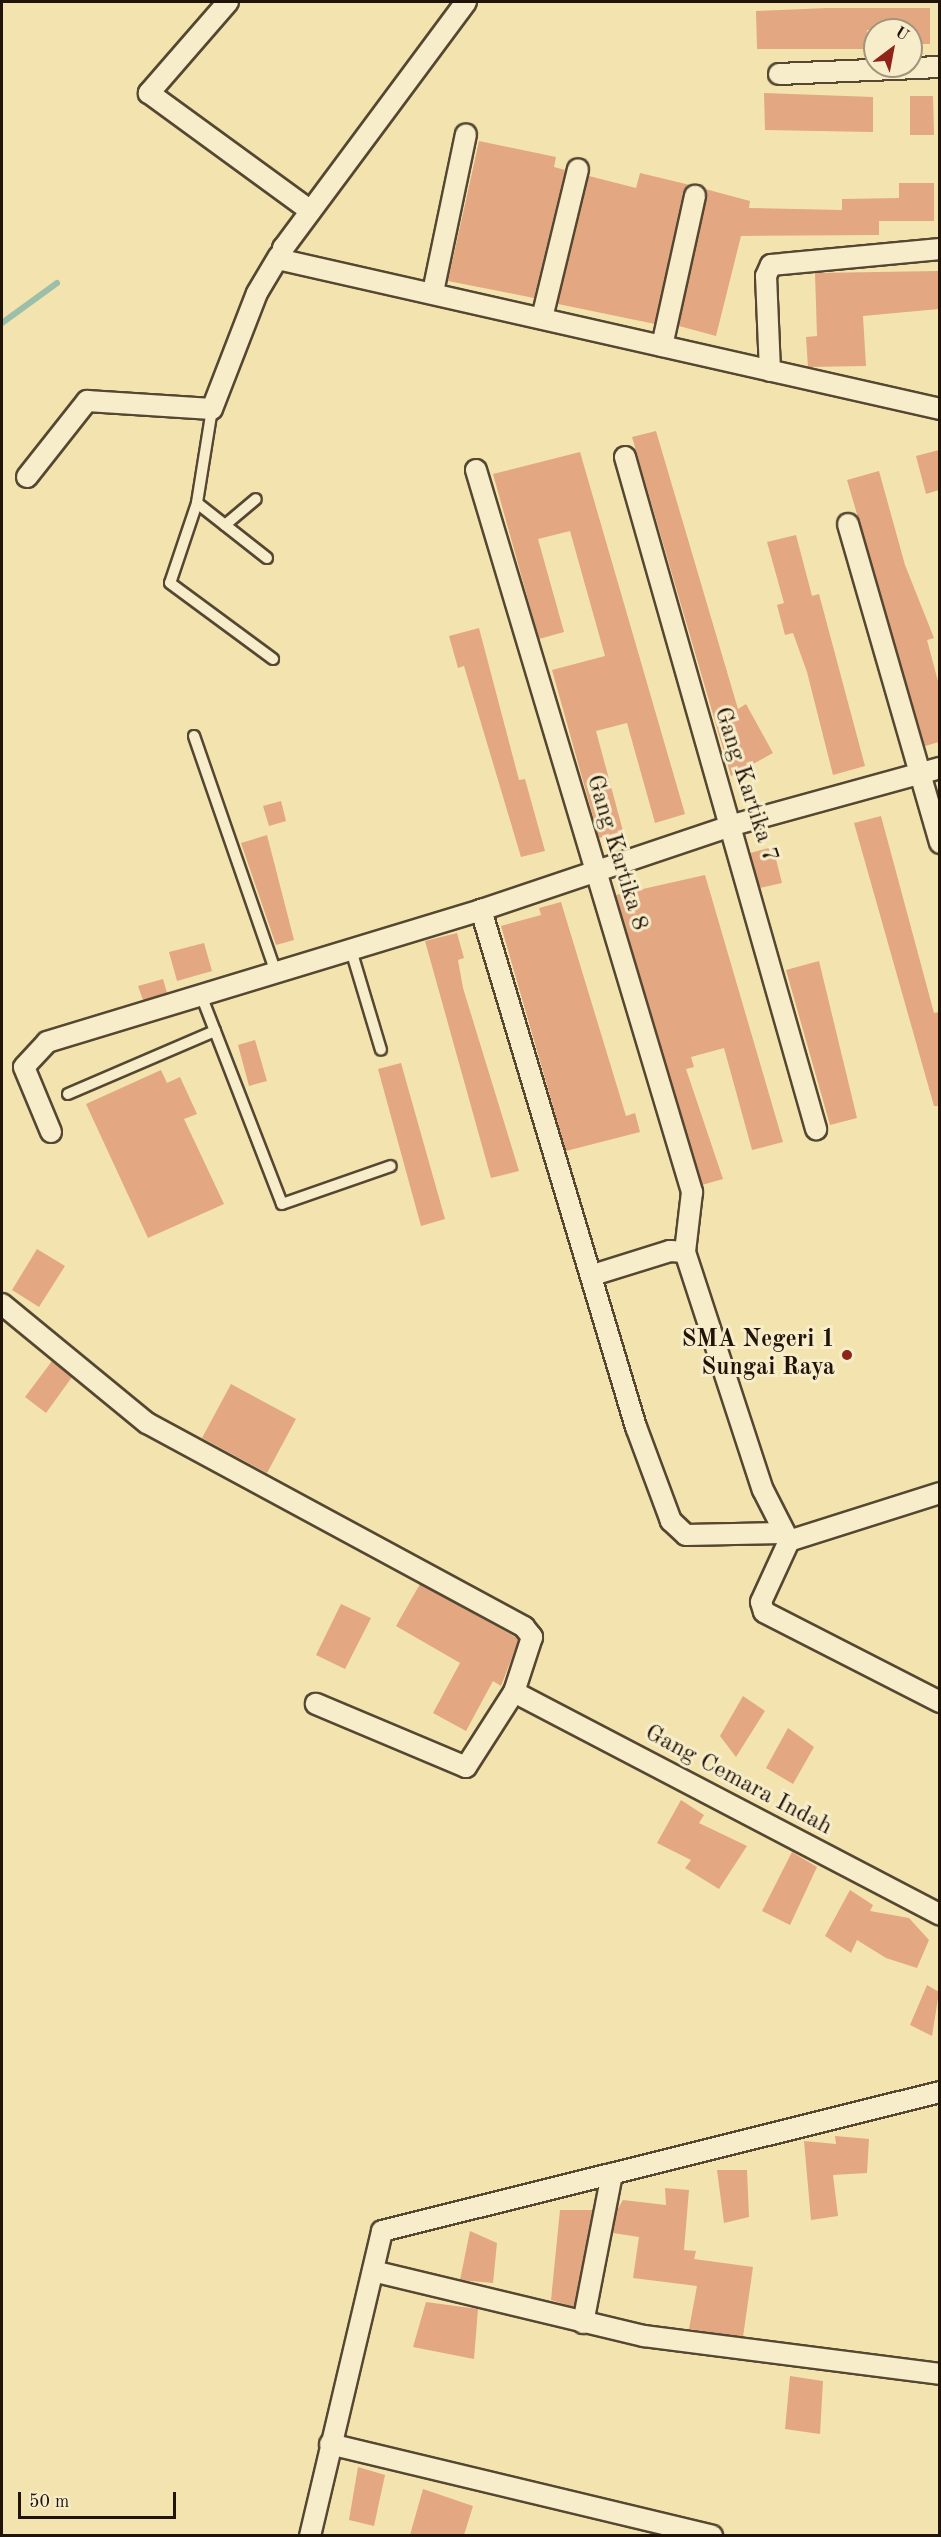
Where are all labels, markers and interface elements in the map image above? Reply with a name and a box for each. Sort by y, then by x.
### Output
north arrow [863,18,923,78]
text: U [892,24,911,45]
street label: Gang Kartika 7 [706,704,784,866]
street label: Gang Kartika 8 [579,772,653,934]
place label: SMA Negeri 1 Sungai Raya [681,1327,835,1383]
marker: SMA Negeri 1 Sungai Raya [840,1348,854,1362]
street label: Gang Cemara Indah [639,1719,837,1843]
scale bar [21,2480,178,2518]
text: 50 m [29,2493,69,2511]

